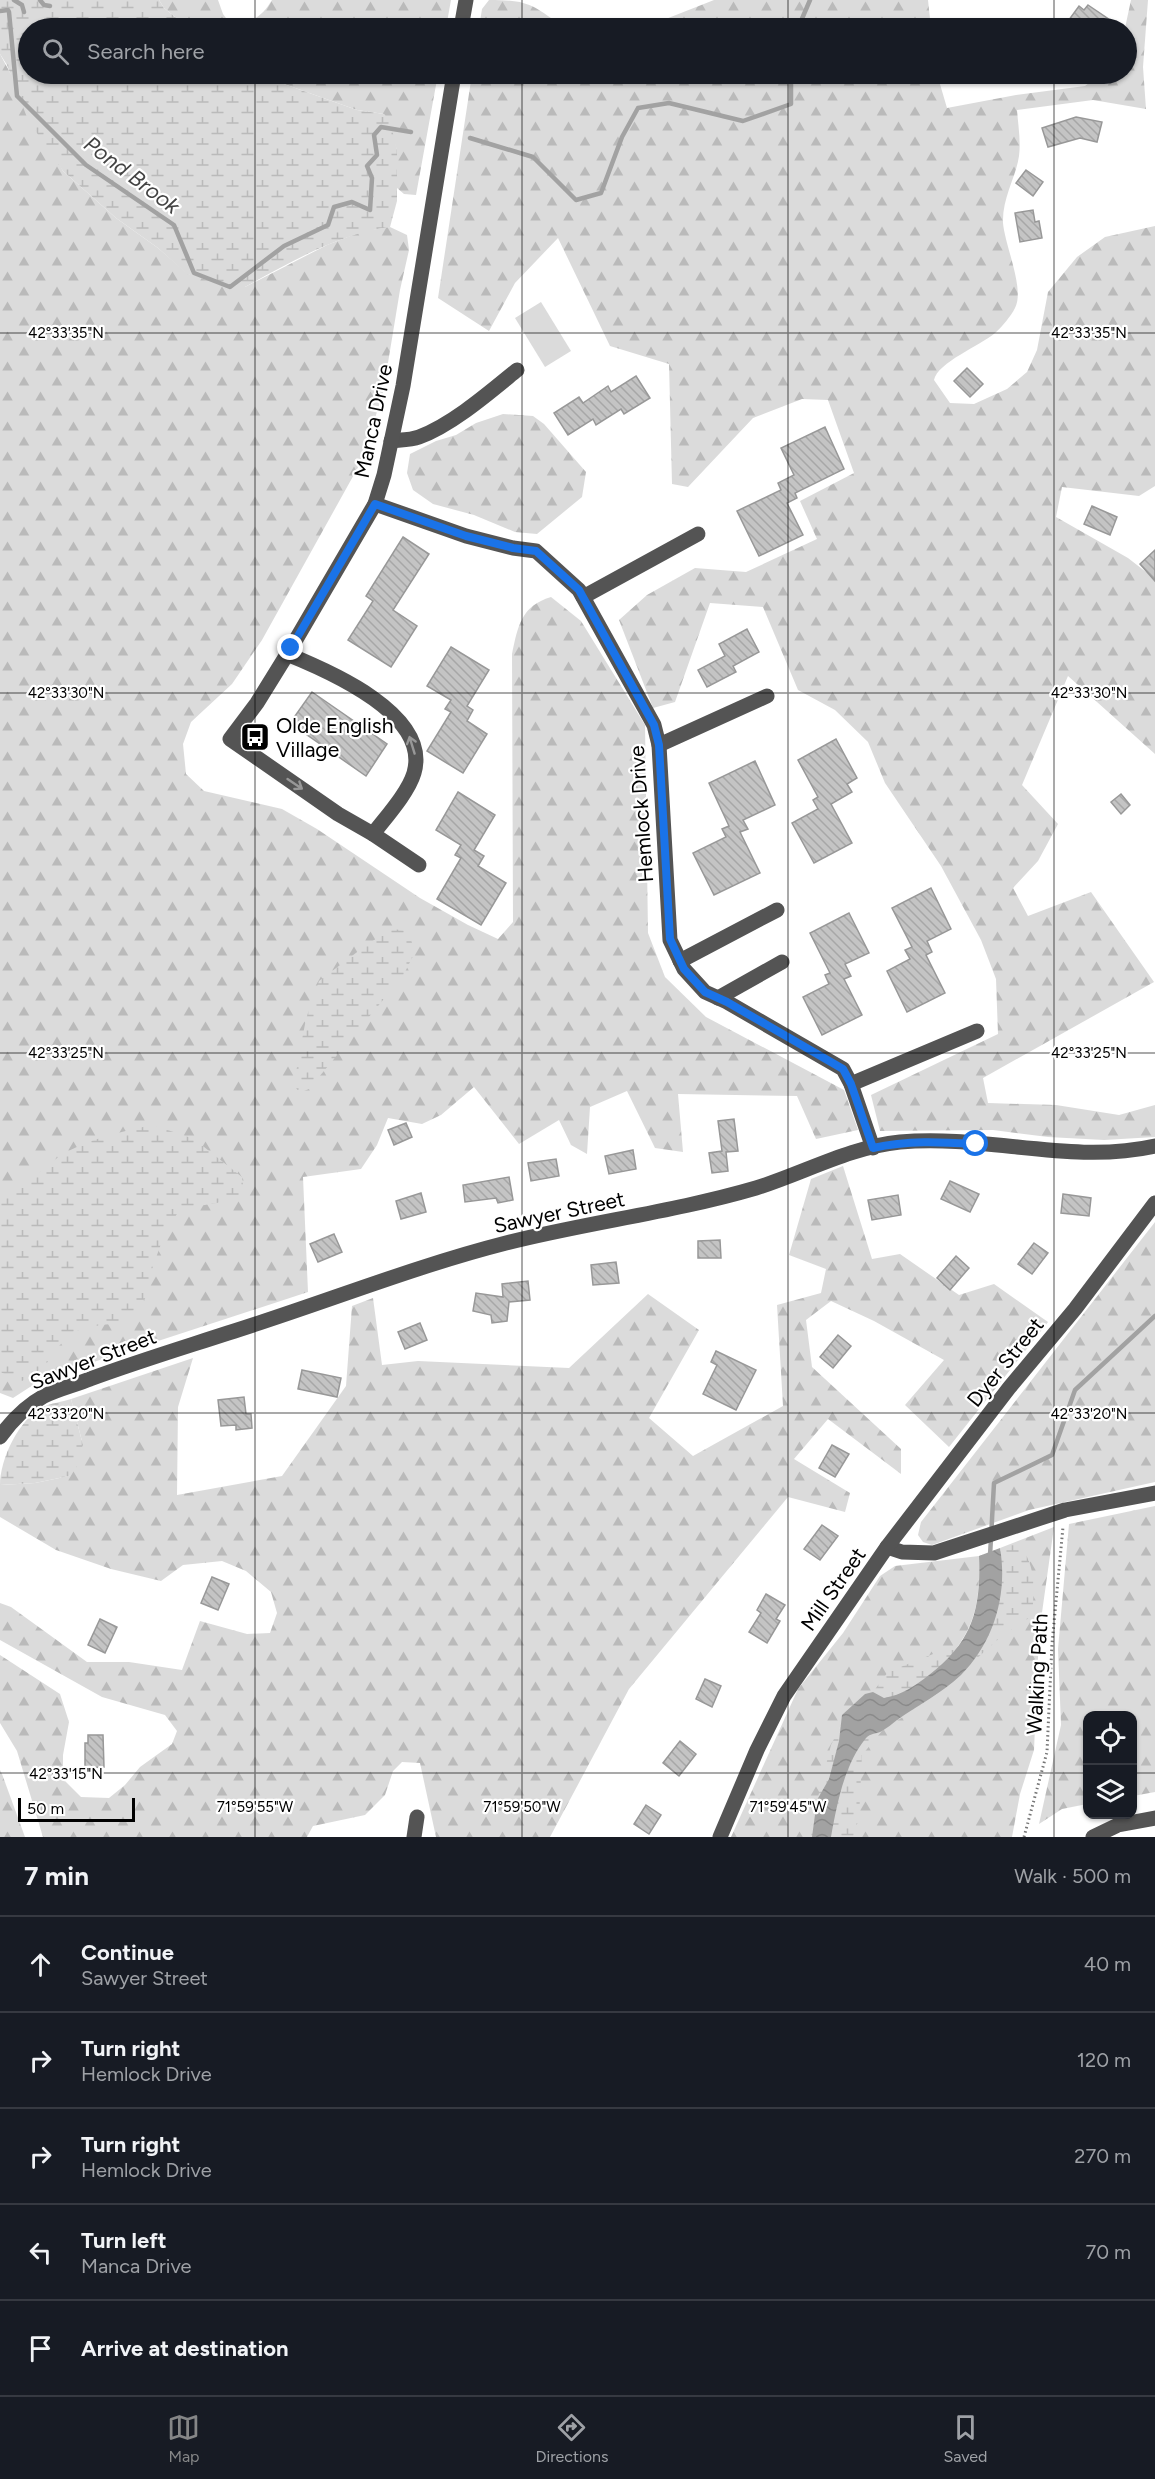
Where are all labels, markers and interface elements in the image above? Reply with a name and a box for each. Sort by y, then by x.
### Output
search box [18,18,1137,84]
icon: search [39,35,72,68]
text: Search here [87,38,205,65]
water label: Pond Brook [79,130,186,221]
text: 42°33'35"N [28,324,104,342]
text: 42°33'35"N [1051,324,1127,342]
street label: Manca Drive [349,362,397,480]
route end [277,634,303,660]
text: 42°33'30"N [28,684,104,702]
text: 42°33'30"N [1051,684,1127,702]
place label: Olde English Village [276,713,393,762]
bus stop icon: Olde English Village [239,721,271,753]
one-way arrow [406,736,417,755]
street label: Hemlock Drive [624,745,658,883]
one-way arrow [286,778,303,790]
text: 42°33'25"N [28,1044,104,1062]
text: 42°33'25"N [1051,1044,1127,1062]
route start [962,1130,988,1156]
street label: Sawyer Street [491,1186,627,1238]
street label: Dyer Street [961,1312,1049,1412]
street label: Sawyer Street [26,1323,160,1395]
text: 42°33'20"N [28,1405,104,1423]
text: 42°33'20"N [1051,1405,1127,1423]
street label: Mill Street [795,1543,871,1635]
street label: Walking Path [1021,1613,1053,1735]
map controls [1083,1711,1137,1819]
button: locate [1083,1711,1137,1765]
text: 42°33'15"N [29,1765,103,1783]
button: layers [1083,1765,1137,1819]
scale bar [18,1795,135,1822]
text: 71°59'55"W [217,1798,294,1816]
text: 71°59'50"W [483,1798,561,1816]
text: 71°59'45"W [749,1798,827,1816]
text: 50 m [27,1799,64,1818]
text: 7 min [24,1860,89,1892]
text: Walk · 500 m [1014,1864,1131,1888]
text: Continue [81,1939,174,1966]
icon: ahead [24,1948,57,1981]
text: 40 m [1084,1952,1131,1976]
text: Sawyer Street [81,1966,208,1990]
text: Turn right [81,2035,180,2062]
icon: right [24,2044,57,2077]
text: 120 m [1077,2048,1131,2072]
text: Hemlock Drive [81,2062,212,2086]
text: Turn right [81,2131,180,2158]
icon: right [24,2140,57,2173]
text: 270 m [1074,2144,1131,2168]
text: Hemlock Drive [81,2158,212,2182]
text: Turn left [81,2227,167,2254]
icon: left [24,2236,57,2269]
text: 70 m [1085,2240,1131,2264]
text: Manca Drive [81,2254,192,2278]
icon: arrive [24,2332,57,2365]
text: Arrive at destination [81,2335,289,2362]
tab: Map [167,2411,200,2466]
tab: Directions [535,2411,608,2466]
tab: Saved [943,2411,988,2466]

